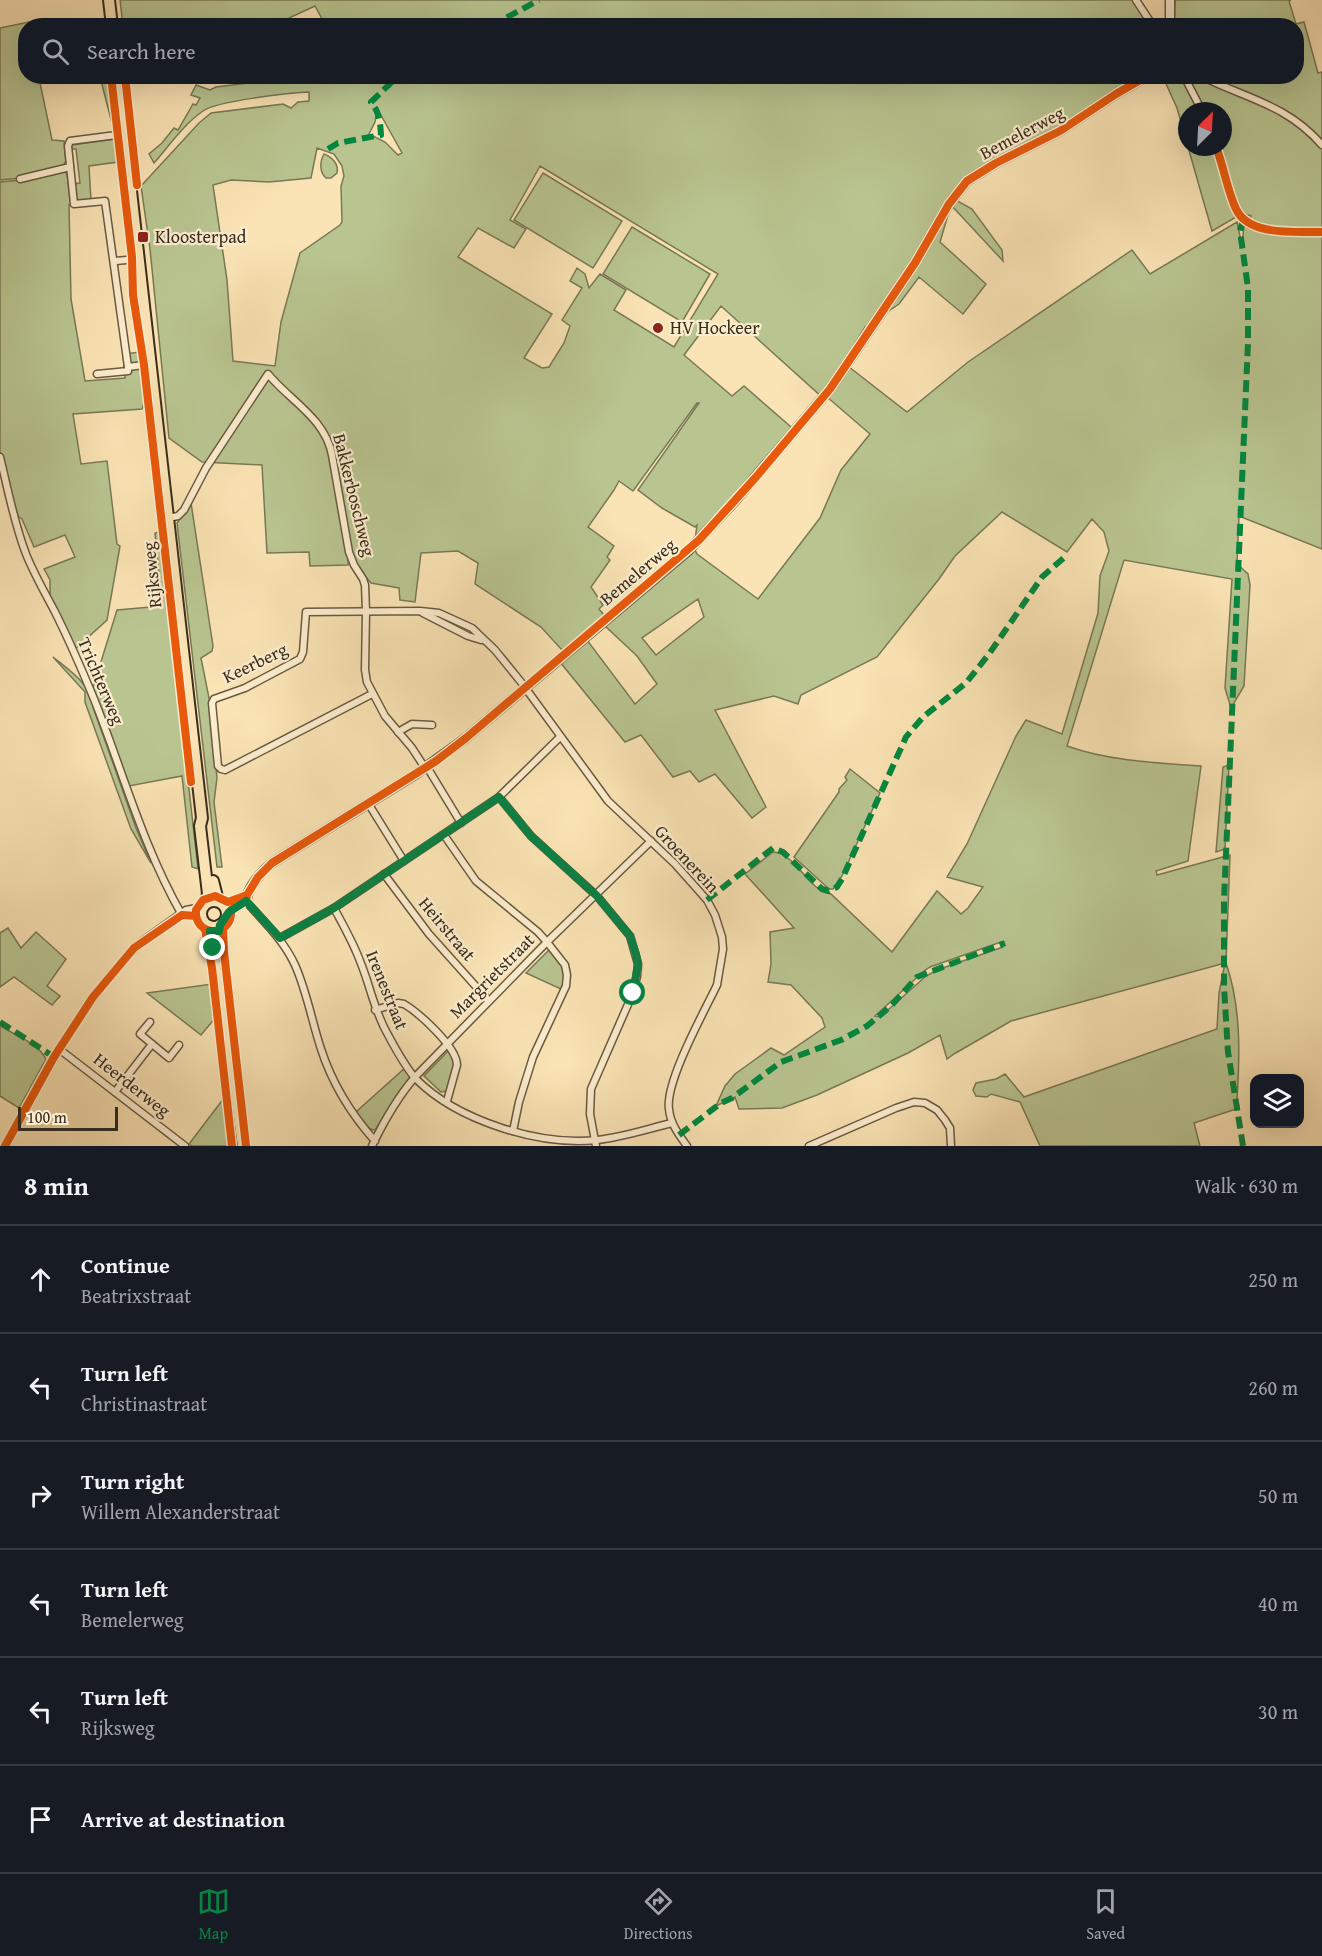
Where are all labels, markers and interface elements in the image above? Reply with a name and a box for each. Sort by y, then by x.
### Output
search box [18,18,1304,84]
icon: search [39,35,72,68]
text: Search here [87,35,196,67]
street label: Bemelerweg [975,99,1069,166]
north arrow [1178,102,1232,156]
place label: Kloosterpad [155,223,247,250]
marker: Kloosterpad [136,230,150,244]
place label: HV Hockeer [670,314,760,341]
marker: HV Hockeer [651,321,665,335]
street label: Bakkerboschweg [326,431,383,559]
street label: Bemelerweg [594,532,682,612]
street label: Rijksweg [135,541,168,609]
street label: Trichterweg [71,633,132,729]
street label: Keerberg [218,635,292,690]
street label: Groenerein [649,818,726,899]
street label: Heirstraat [412,891,483,967]
street label: Margrietstraat [443,926,541,1024]
route end [199,934,225,960]
street label: Irenestraat [359,946,416,1034]
route start [619,979,645,1005]
street label: Heerderweg [88,1046,177,1123]
map controls [1250,1074,1304,1128]
button: layers [1250,1074,1304,1128]
scale bar [18,1104,118,1132]
text: 100 m [27,1105,67,1129]
text: 8 min [24,1166,89,1205]
text: Walk · 630 m [1195,1171,1298,1200]
text: Continue [81,1249,170,1281]
icon: ahead [24,1263,57,1296]
text: 250 m [1248,1265,1298,1294]
text: Beatrixstraat [81,1281,191,1310]
text: Turn left [81,1357,168,1389]
icon: left [24,1371,57,1404]
text: 260 m [1248,1373,1298,1402]
text: Christinastraat [81,1389,207,1418]
text: Turn right [81,1465,184,1497]
icon: right [24,1479,57,1512]
text: 50 m [1258,1481,1298,1510]
text: Willem Alexanderstraat [81,1497,280,1526]
text: Turn left [81,1573,168,1605]
icon: left [24,1587,57,1620]
text: 40 m [1258,1589,1298,1618]
text: Bemelerweg [81,1605,184,1634]
text: Turn left [81,1681,168,1713]
icon: left [24,1695,57,1728]
text: 30 m [1258,1697,1298,1726]
text: Rijksweg [81,1713,155,1742]
icon: arrive [24,1803,57,1836]
text: Arrive at destination [81,1803,285,1835]
tab: Map [197,1885,230,1945]
tab: Directions [624,1885,693,1945]
tab: Saved [1086,1885,1125,1945]

